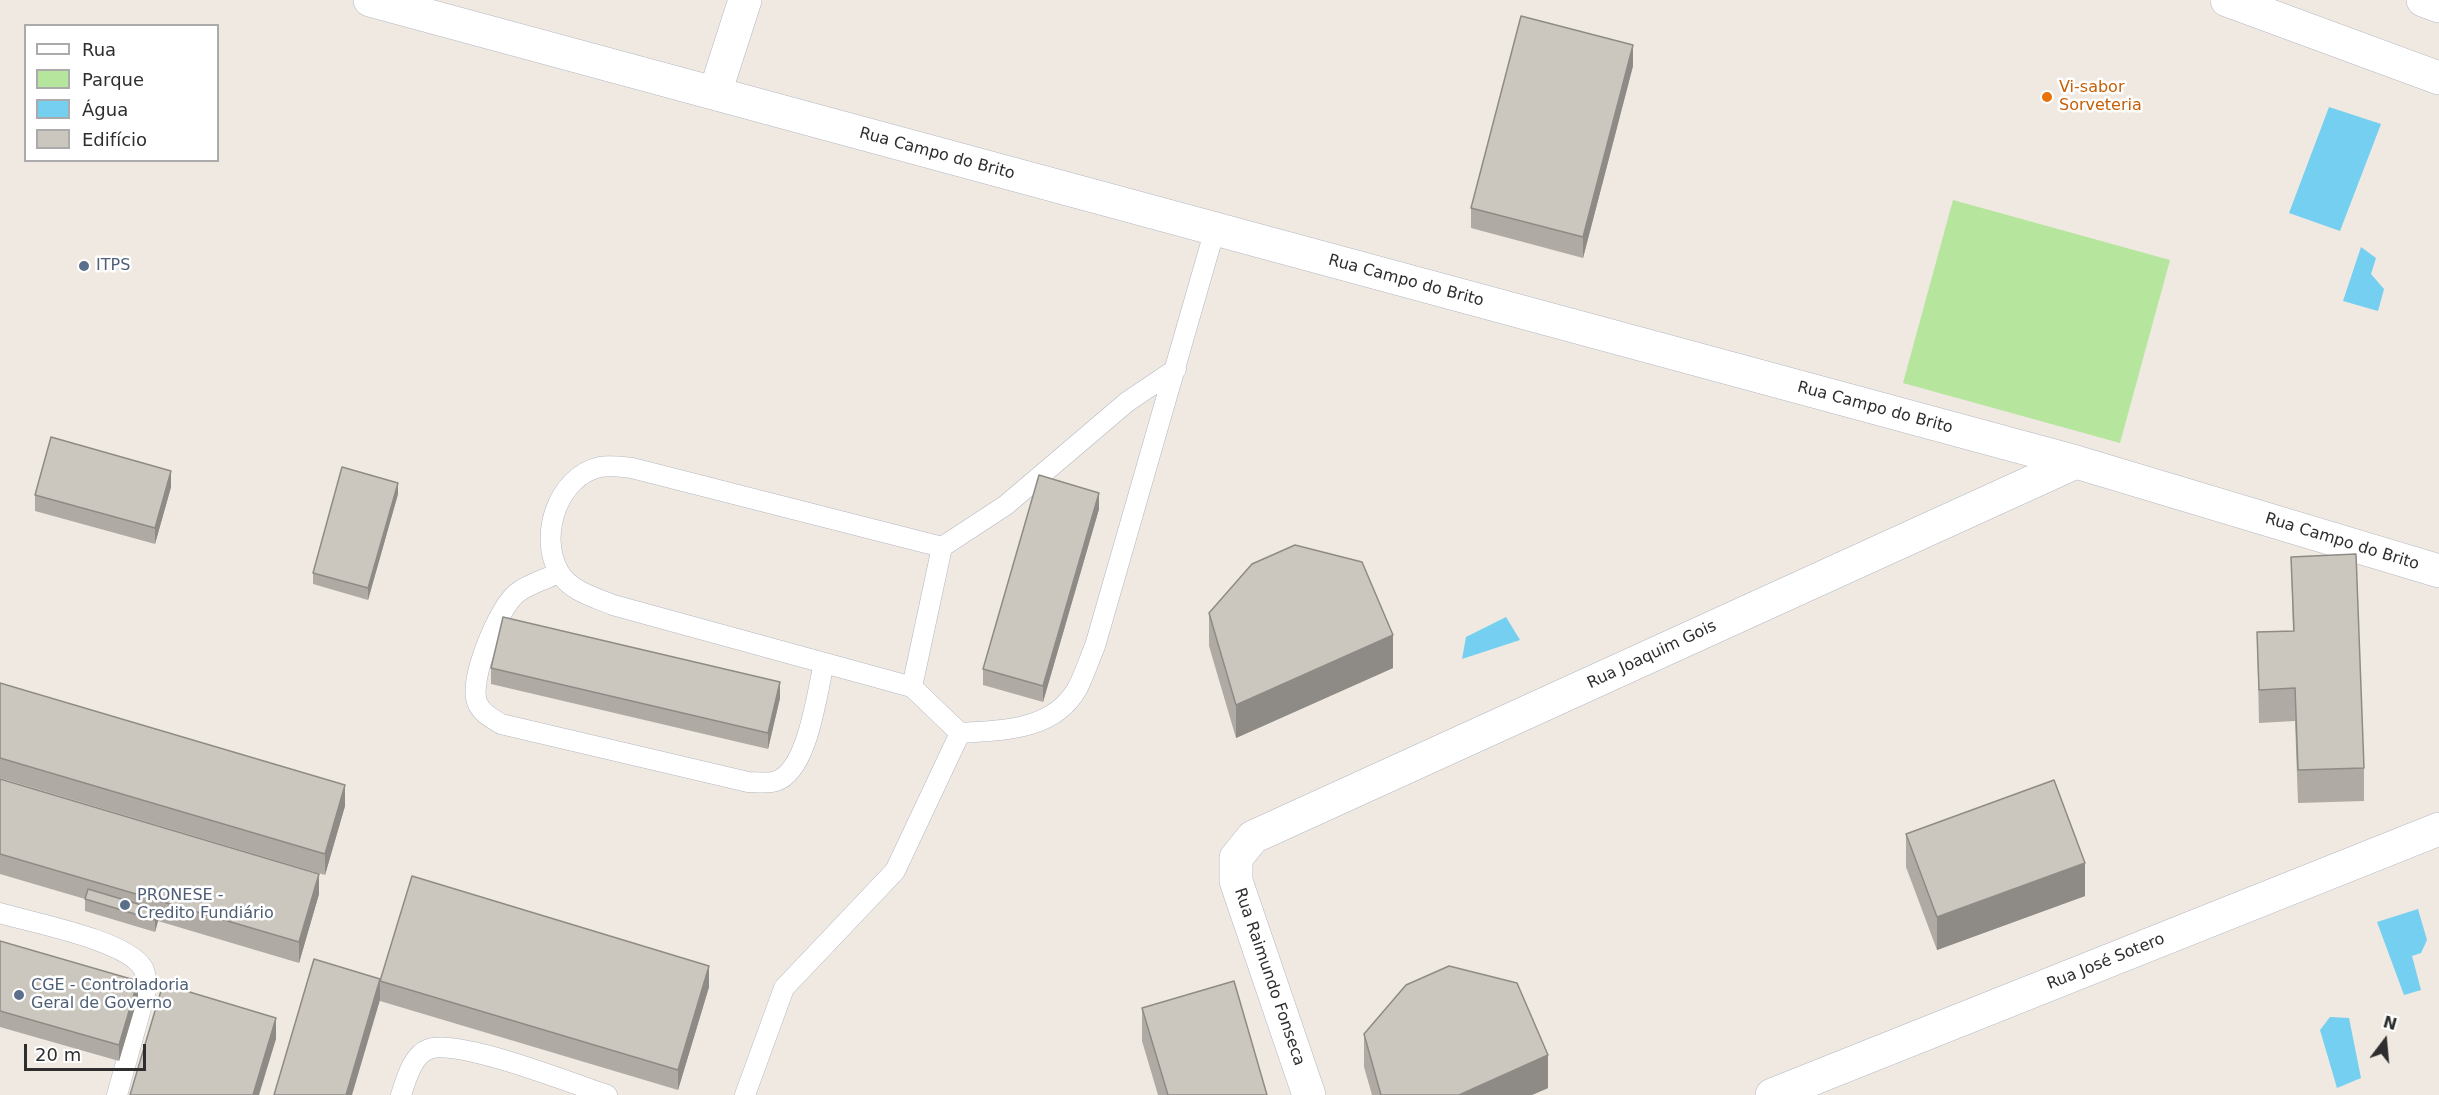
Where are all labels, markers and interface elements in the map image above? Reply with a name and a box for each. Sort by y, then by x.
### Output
legend [24,24,219,162]
text: Rua [82,39,116,60]
text: Parque [82,69,144,90]
place label: Vi-sabor Sorveteria [2059,78,2142,116]
marker: Vi-sabor Sorveteria [2040,90,2054,104]
text: Água [82,99,128,120]
street label: Rua Campo do Brito [857,124,1017,184]
text: Edifício [82,129,147,150]
street label: Rua Campo do Brito [1326,251,1486,311]
place label: ITPS [96,256,130,276]
marker: ITPS [77,259,91,273]
street label: Rua Campo do Brito [1795,378,1955,438]
street label: Rua Campo do Brito [2263,509,2421,575]
street label: Rua Joaquim Gois [1584,617,1720,693]
place label: PRONESE - Credito Fundiário [137,886,274,924]
street label: Rua Raimundo Fonseca [1230,886,1308,1068]
marker: PRONESE - Credito Fundiário [118,898,132,912]
street label: Rua José Sotero [2044,930,2168,994]
place label: CGE - Controladoria Geral de Governo [31,976,189,1014]
marker: CGE - Controladoria Geral de Governo [12,988,26,1002]
north arrow [2355,1011,2415,1071]
text: N [2381,1012,2399,1034]
scale bar [27,1032,148,1070]
text: 20 m [35,1044,81,1065]

